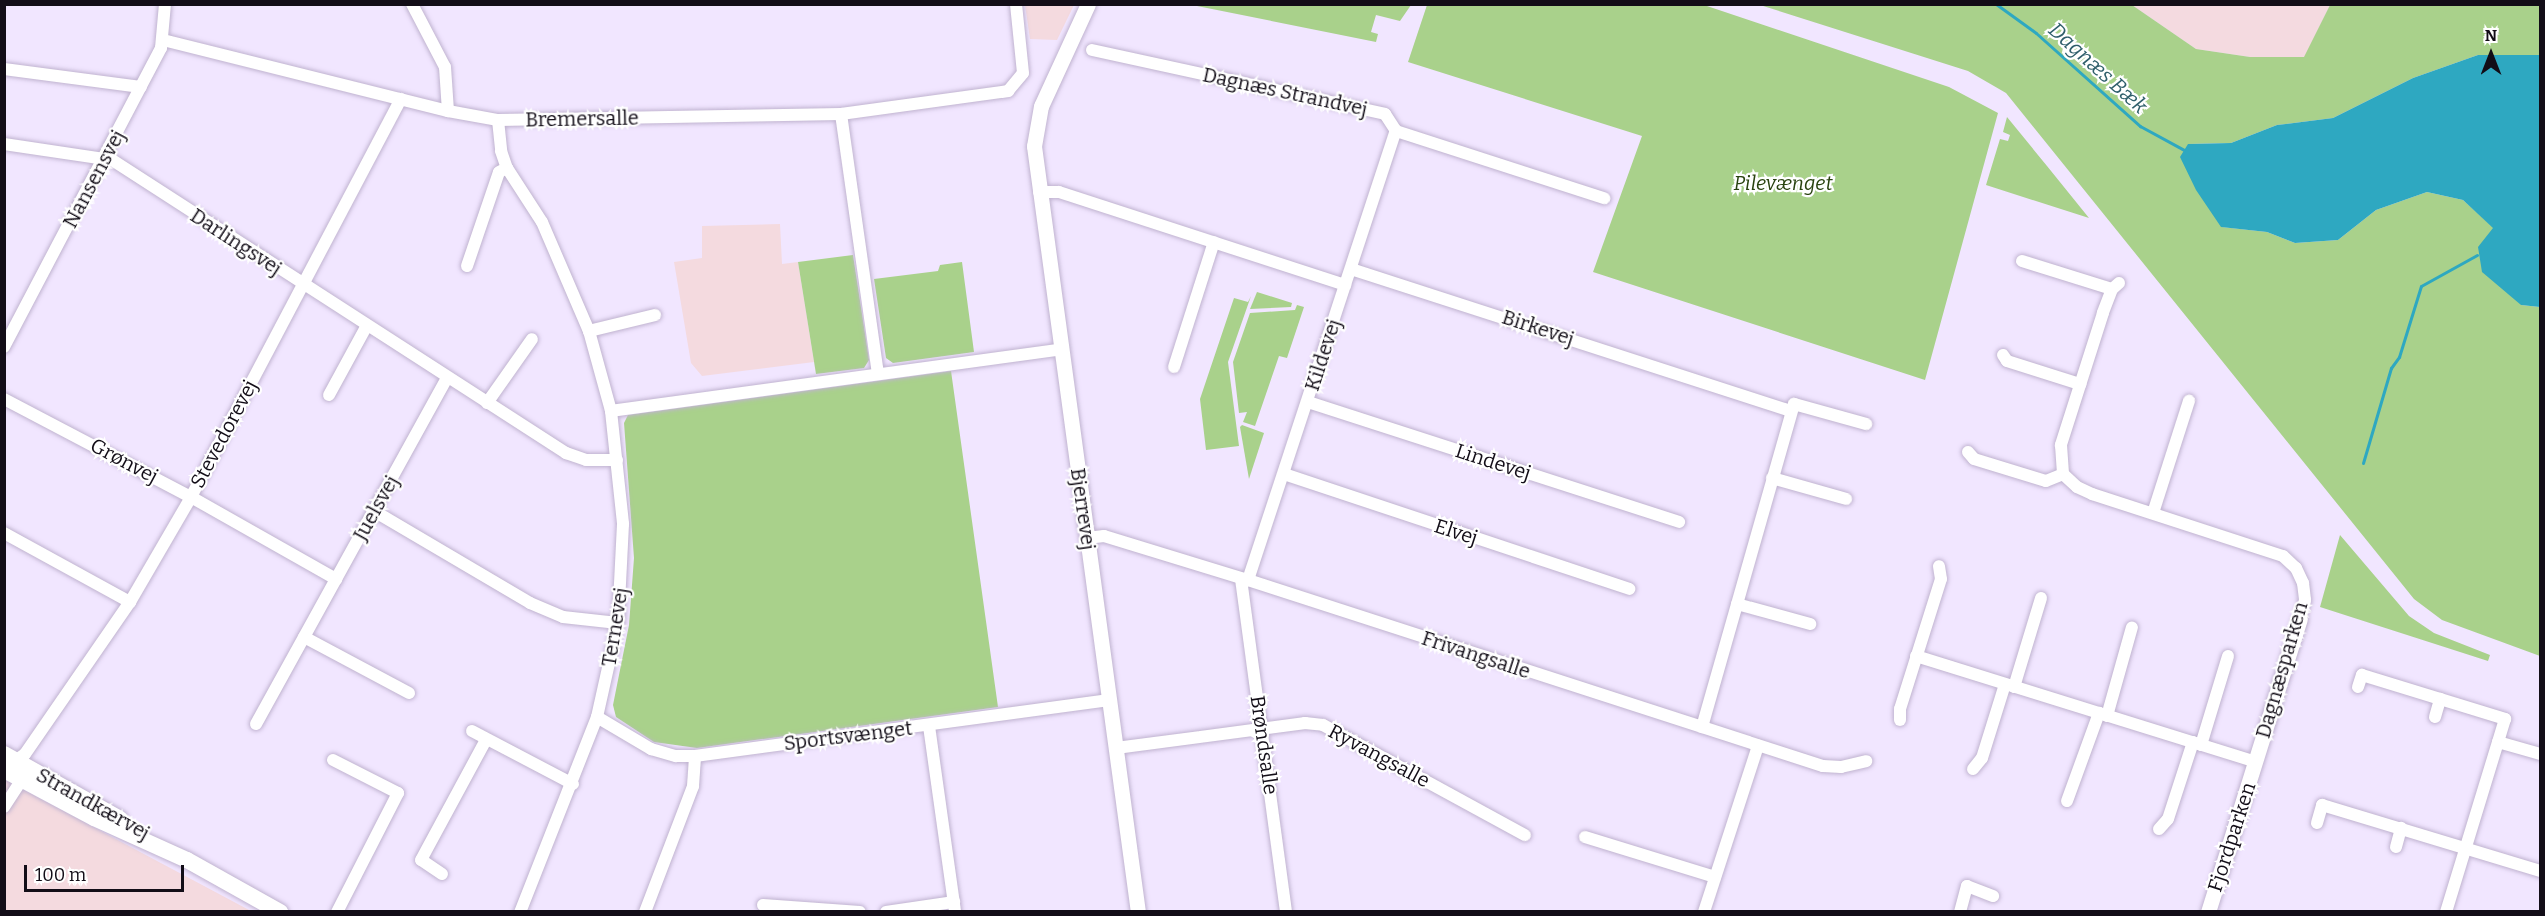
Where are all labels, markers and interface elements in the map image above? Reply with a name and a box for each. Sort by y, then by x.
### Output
water label: Dagnæs Bæk [2044,17,2152,119]
north arrow [2461,24,2521,84]
text: N [2485,26,2497,45]
street label: Dagnæs Strandvej [1200,63,1370,121]
street label: Bremersalle [525,106,639,132]
street label: Nansensvej [58,126,130,232]
park label: Pilevænget [1733,171,1833,195]
street label: Darlingsvej [186,204,286,280]
street label: Birkevej [1499,305,1577,351]
street label: Kildevej [1300,316,1346,394]
street label: Stevedorevej [186,376,262,492]
street label: Grønvej [86,433,162,489]
street label: Lindevej [1452,439,1534,485]
street label: Bjerrevej [1065,466,1101,552]
street label: Juelsvej [348,471,404,545]
street label: Elvej [1431,514,1481,550]
street label: Ternevej [597,586,633,668]
street label: Dagnæsparken [2251,599,2313,741]
street label: Frivangsalle [1419,626,1533,684]
street label: Brøndsalle [1245,694,1283,796]
street label: Sportsvænget [782,716,914,756]
street label: Ryvangsalle [1324,719,1434,793]
street label: Strandkærvej [32,763,154,845]
street label: Fjordparken [2203,779,2261,895]
scale bar [27,853,188,891]
text: 100 m [35,864,86,886]

